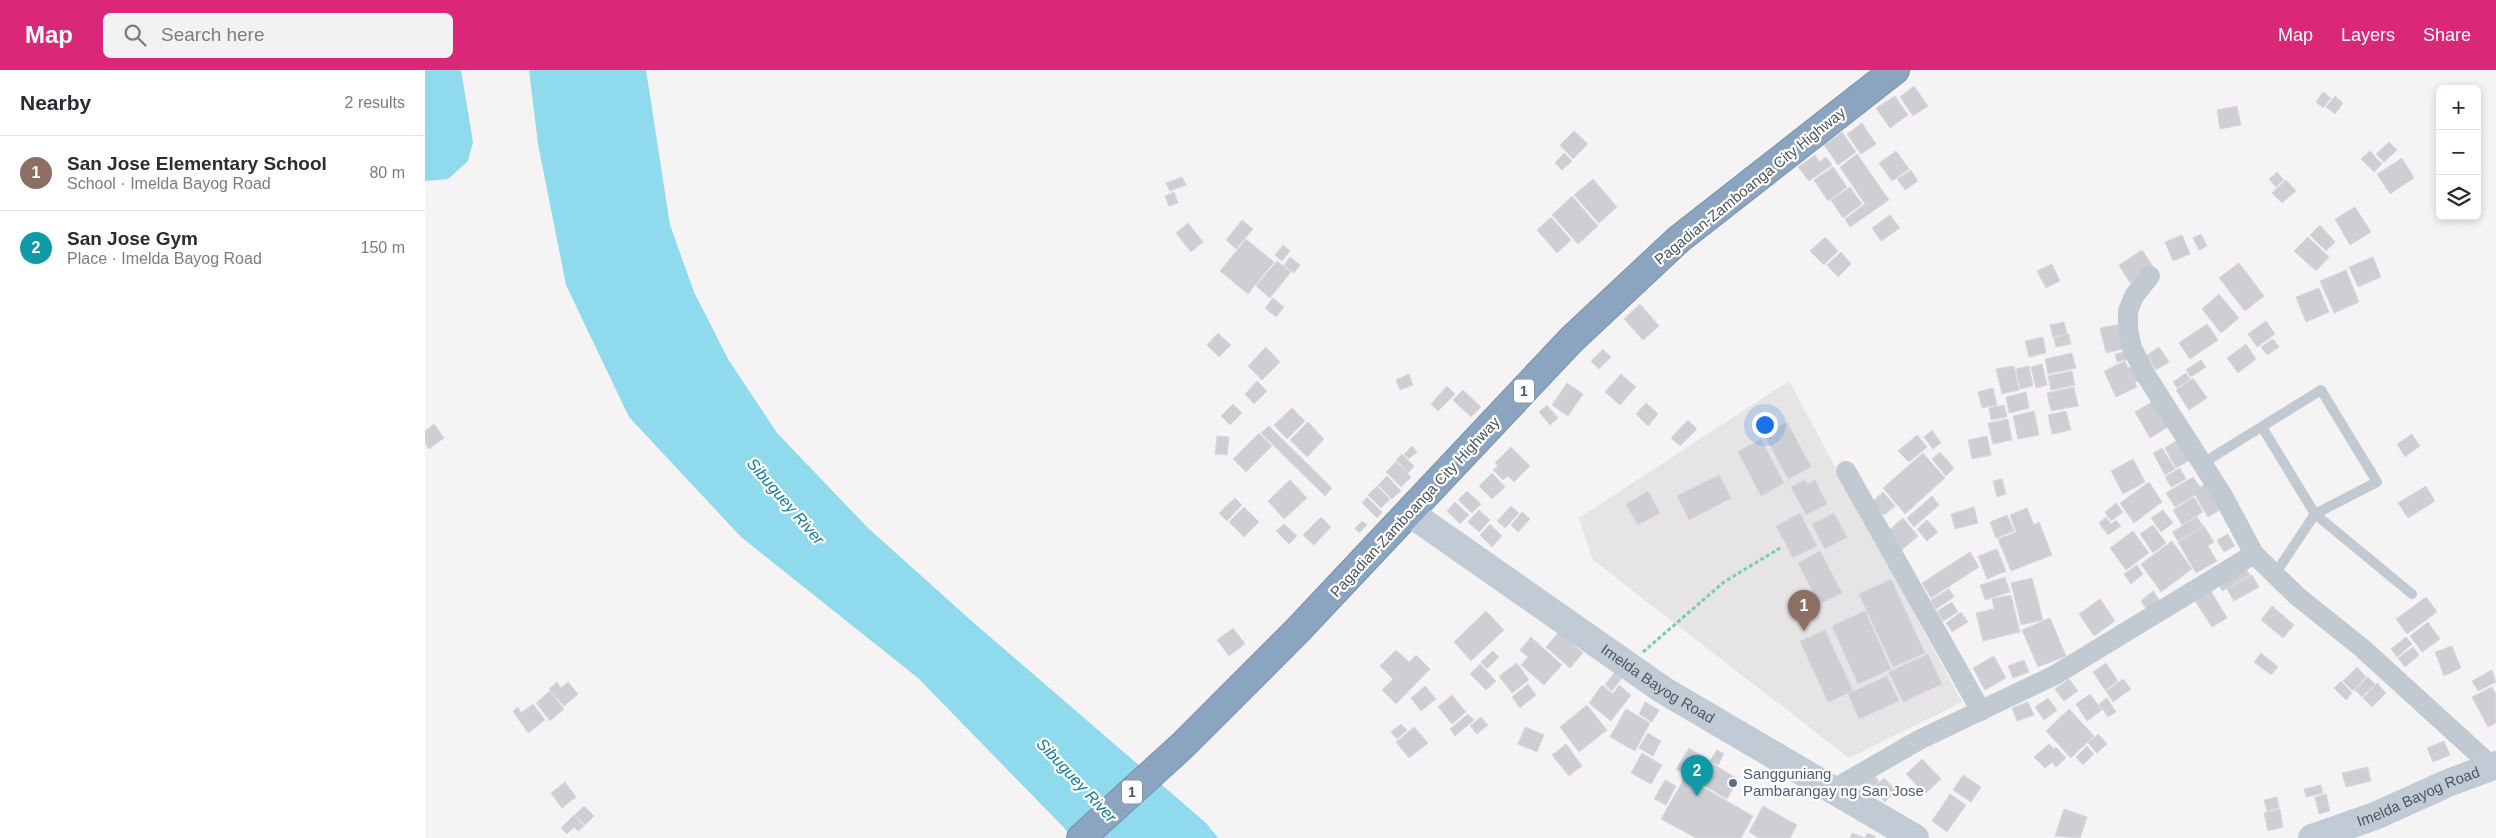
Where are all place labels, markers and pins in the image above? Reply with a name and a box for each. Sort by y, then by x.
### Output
pin: 1 [1788,590,1820,631]
pin: 2 [1681,755,1713,796]
place label: Sangguniang Pambarangay ng San Jose [1743,765,1924,799]
marker: Sangguniang Pambarangay ng San Jose [1727,777,1739,789]

